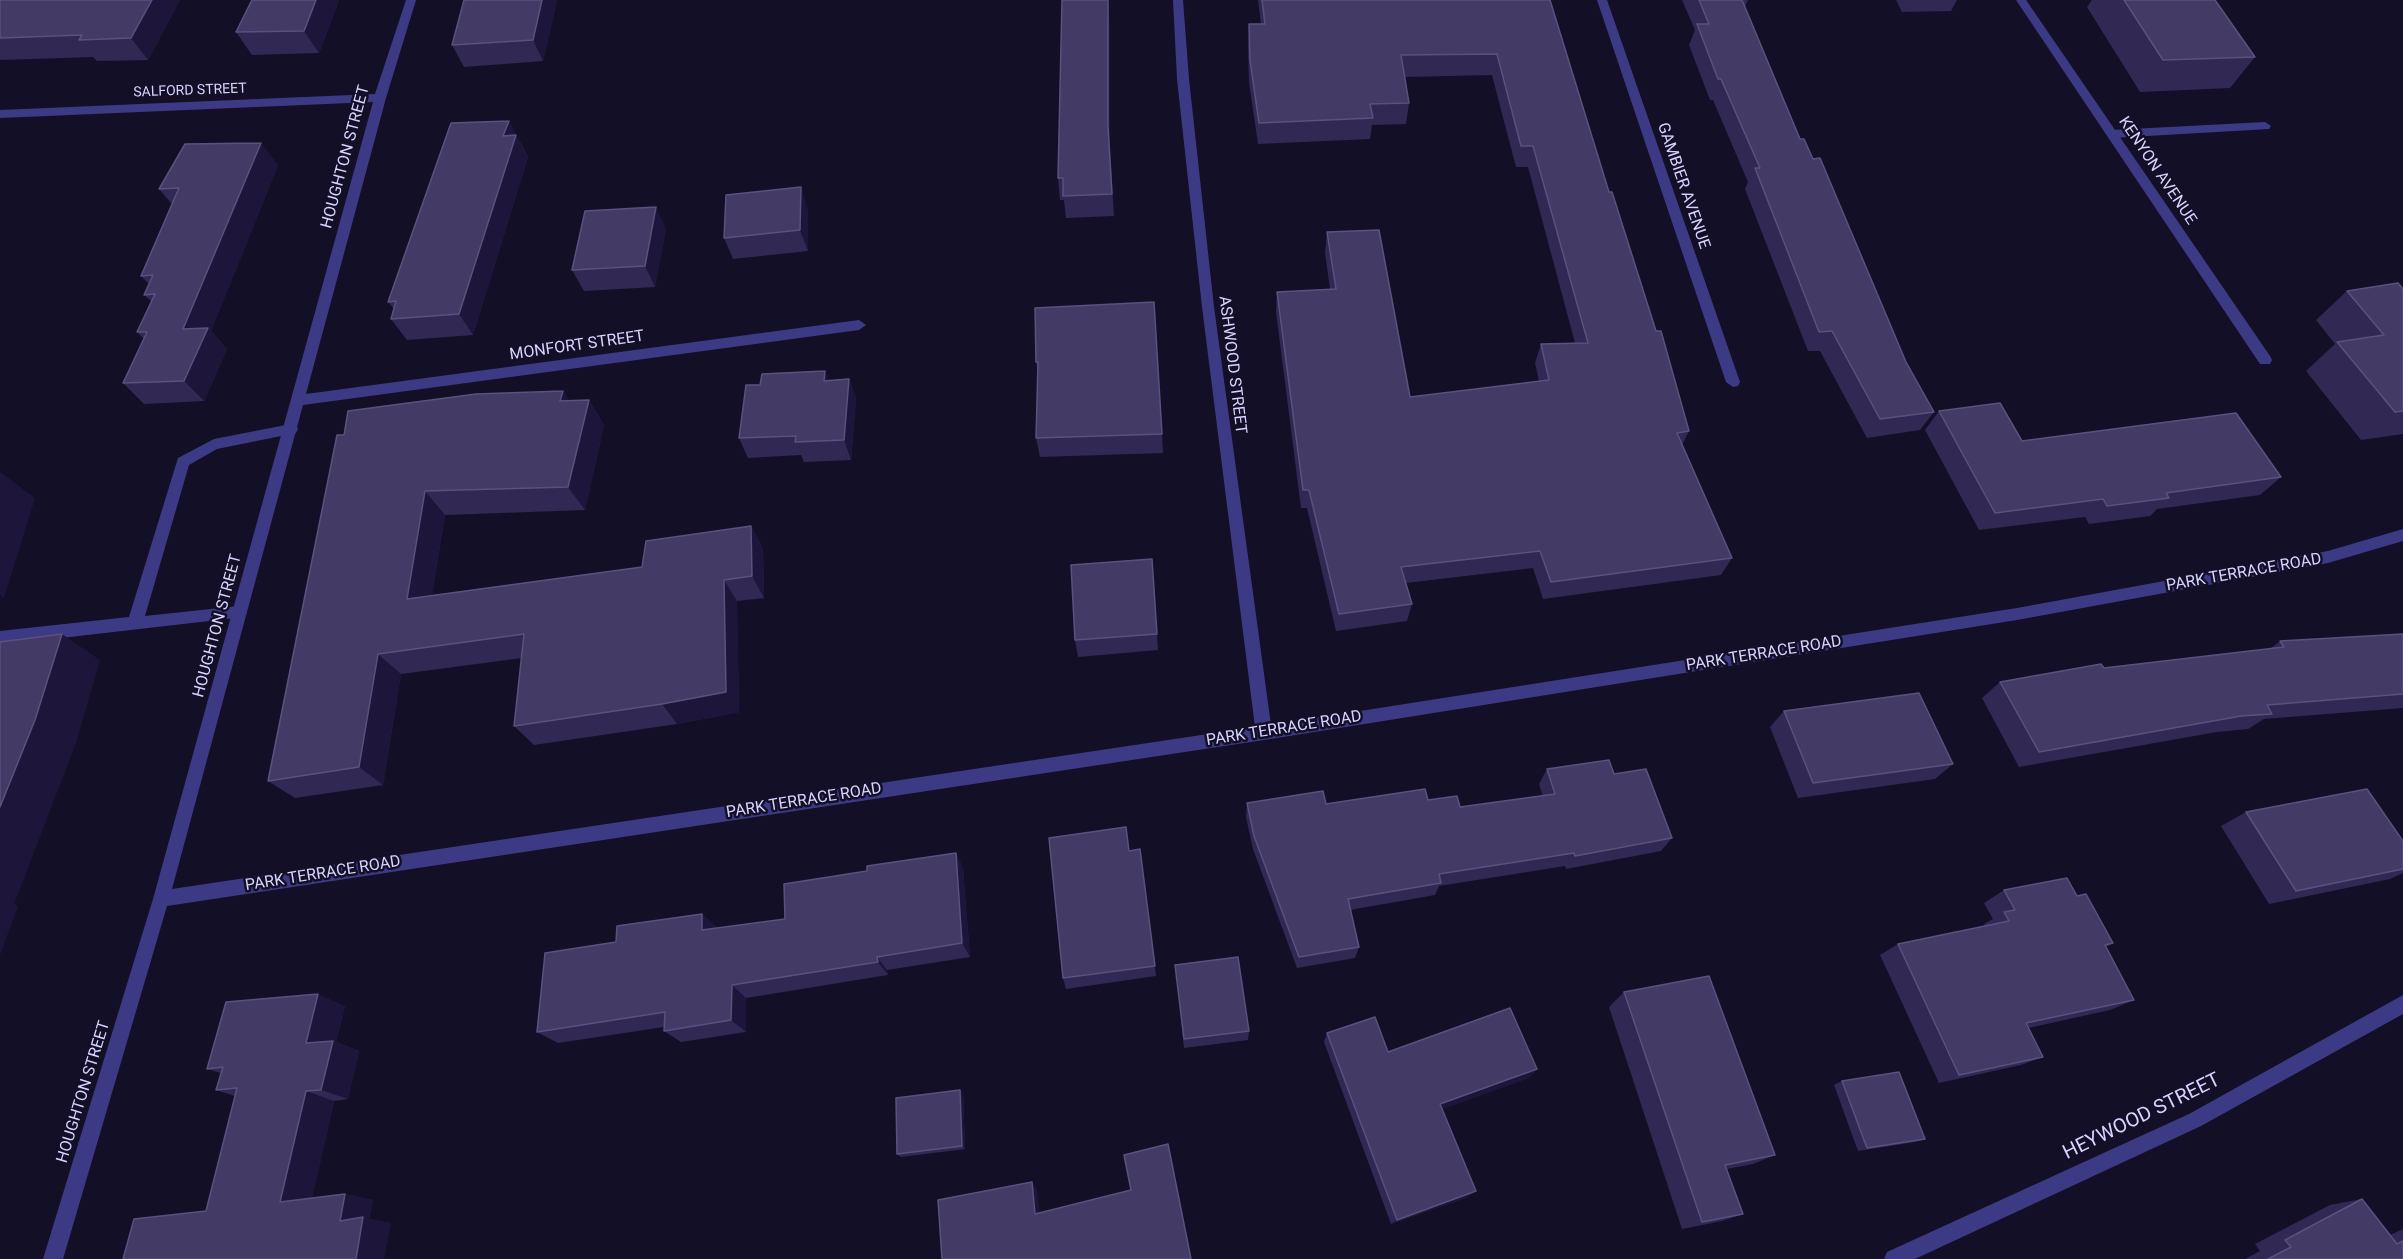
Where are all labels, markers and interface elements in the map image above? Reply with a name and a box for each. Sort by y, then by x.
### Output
street label: SALFORD STREET [133,81,247,101]
street label: HOUGHTON STREET [318,83,374,231]
street label: KENYON AVENUE [2114,113,2200,229]
street label: GAMBIER AVENUE [1652,120,1714,252]
street label: ASHWOOD STREET [1214,295,1250,435]
street label: MONFORT STREET [508,327,646,365]
street label: PARK TERRACE ROAD [2165,550,2323,596]
street label: HOUGHTON STREET [190,552,246,700]
street label: PARK TERRACE ROAD [1685,632,1843,676]
street label: PARK TERRACE ROAD [1205,707,1363,751]
street label: PARK TERRACE ROAD [725,779,883,823]
street label: PARK TERRACE ROAD [244,852,402,896]
street label: HOUGHTON STREET [53,1019,115,1165]
street label: HEYWOOD STREET [2059,1068,2225,1166]

